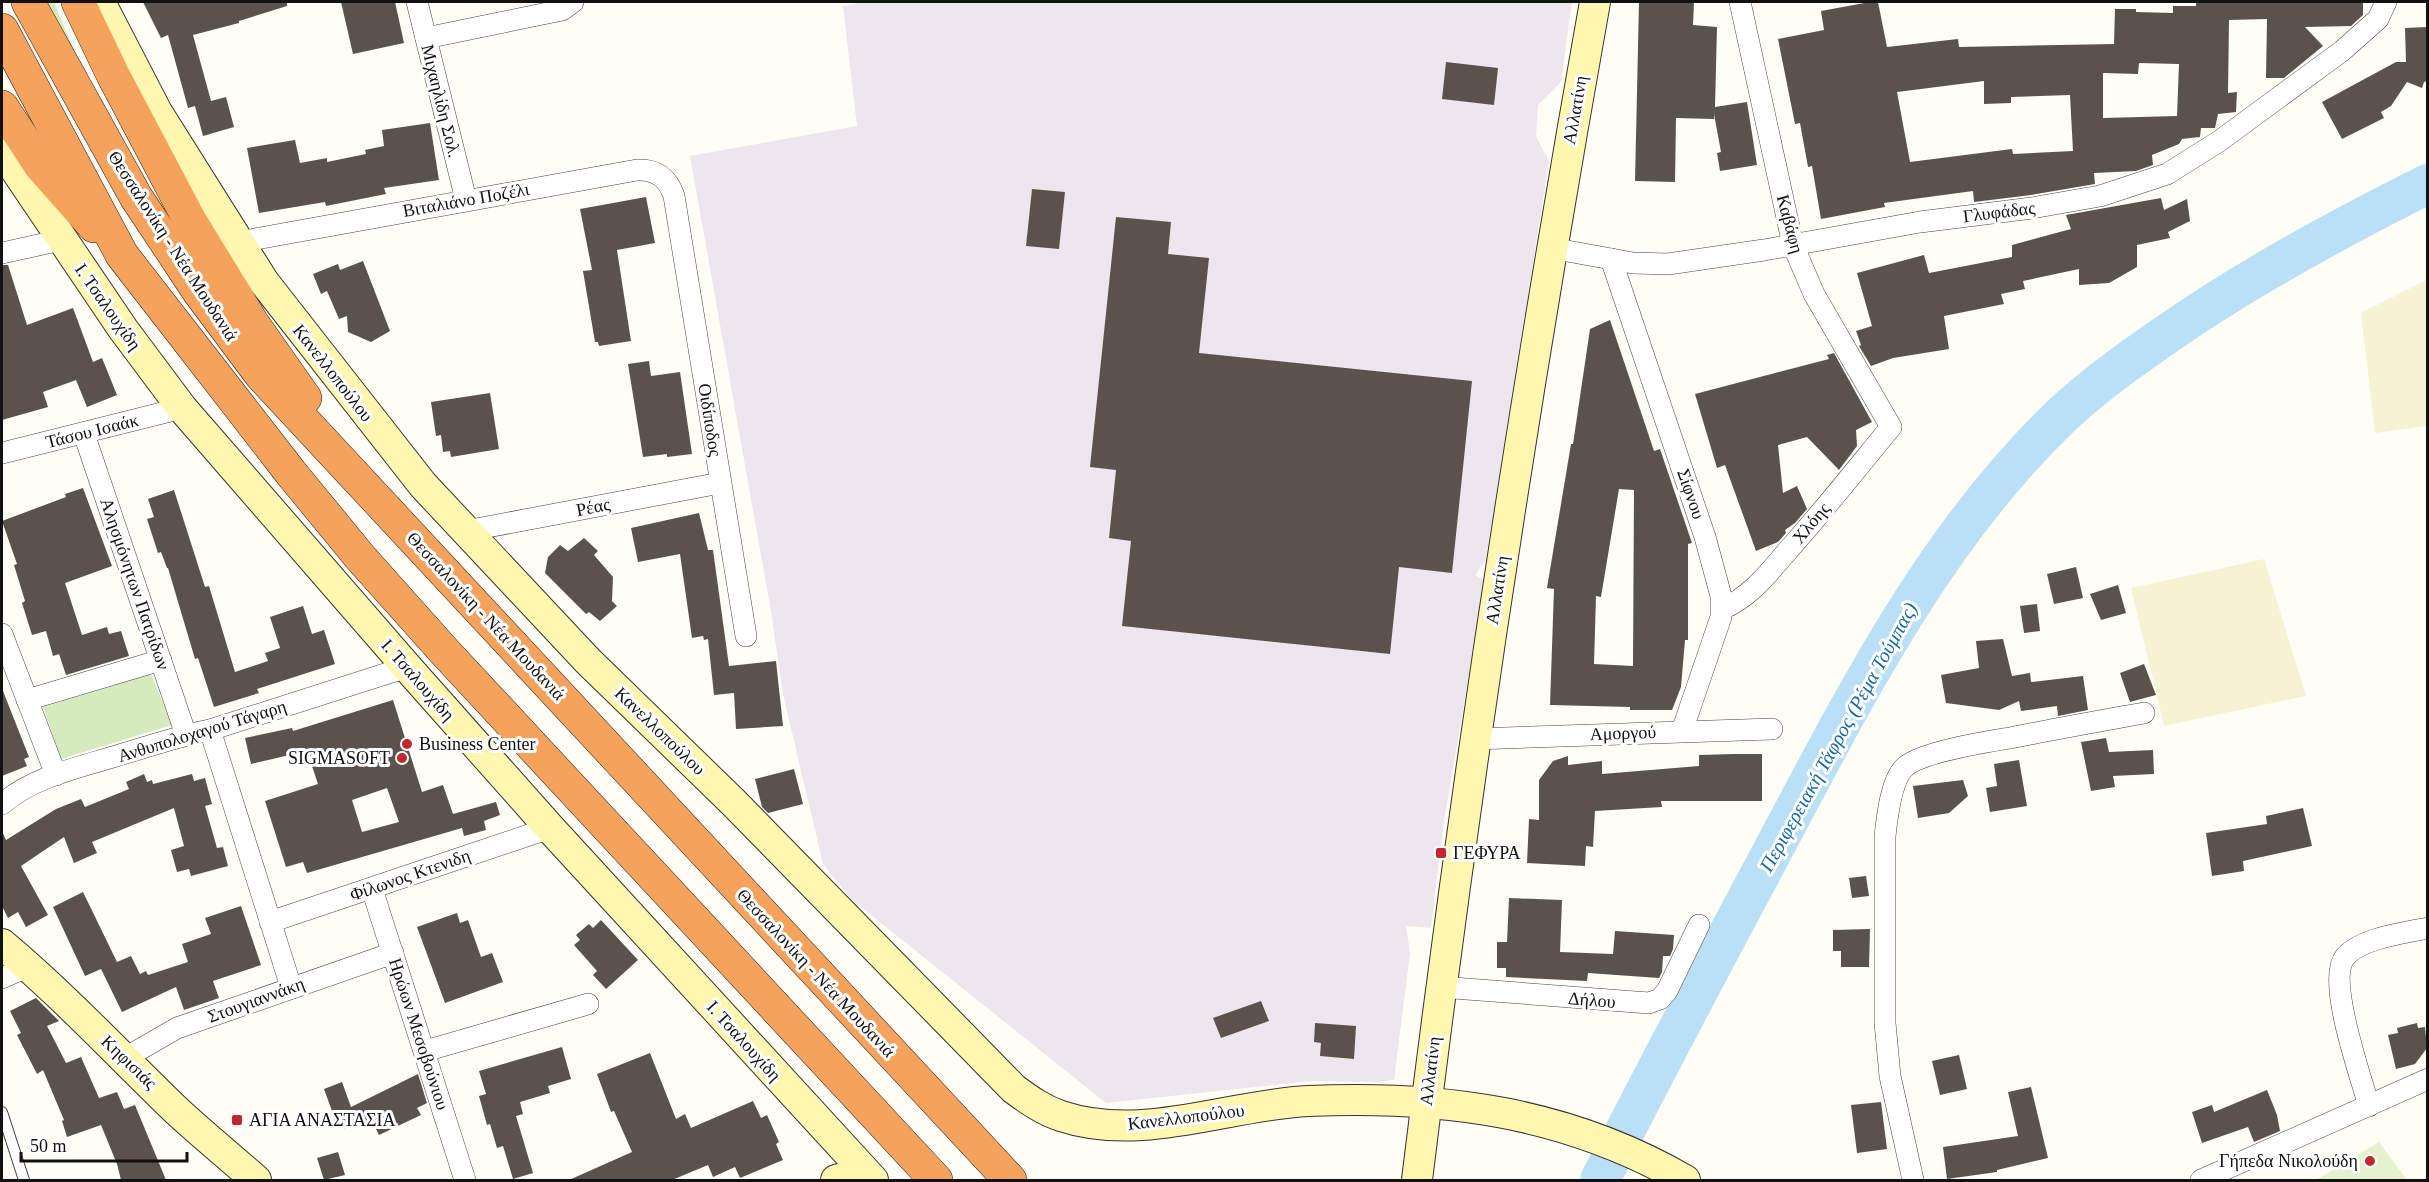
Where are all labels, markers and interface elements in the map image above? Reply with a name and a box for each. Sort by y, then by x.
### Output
street label: Μιχαηλίδη Σολ. [417,42,465,160]
street label: Αλλατίνη [1559,74,1591,146]
street label: Θεσσαλονίκη - Νέα Μουδανιά [104,147,242,345]
street label: Βιταλιάνο Ποζέλι [401,179,531,221]
street label: Καβάφη [1773,192,1807,256]
street label: Γλυφάδας [1962,198,2036,226]
street label: Ι. Τσαλουχίδη [71,260,145,354]
street label: Κανελλοπούλου [289,321,377,426]
street label: Οιδίποδος [694,382,726,458]
street label: Τάσου Ισαάκ [44,410,140,452]
street label: Σίφνου [1673,466,1709,522]
street label: Ρέας [574,494,612,520]
street label: Αλησμόνητων Πατρίδων [96,495,174,673]
street label: Χλόης [1788,498,1834,548]
street label: Θεσσαλονίκη - Νέα Μουδανιά [403,528,570,705]
street label: Αλλατίνη [1482,554,1512,626]
water label: Περιφερειακή Τάφρος (Ρέμα Τούμπας) [1754,598,1922,877]
street label: Ι. Τσαλουχίδη [377,635,459,725]
street label: Κανελλοπούλου [611,683,709,779]
street label: Ανθυπολοχαγού Τάγαρη [115,696,289,766]
street label: Αμοργού [1589,722,1657,744]
place label: Business Center [419,734,536,754]
marker: Business Center [400,737,414,751]
place label: SIGMASOFT [288,748,390,768]
marker: SIGMASOFT [395,751,409,765]
place label: ΓΕΦΥΡΑ [1453,843,1521,863]
street label: Φίλωνος Κτενιδη [347,845,473,905]
marker: ΓΕΦΥΡΑ [1434,846,1448,860]
street label: Θεσσαλονίκη - Νέα Μουδανιά [733,885,900,1062]
street label: Ηρώων Μεσοβούνιου [385,956,453,1113]
street label: Στουγιαννάκη [205,973,307,1027]
street label: Δήλου [1567,988,1617,1012]
street label: Ι. Τσαλουχίδη [703,997,785,1085]
street label: Κηφισιάς [97,1031,161,1093]
street label: Αλλατίνη [1416,1035,1444,1107]
street label: Κανελλοπούλου [1126,1100,1246,1134]
place label: ΑΓΙΑ ΑΝΑΣΤΑΣΙΑ [249,1110,395,1130]
marker: ΑΓΙΑ ΑΝΑΣΤΑΣΙΑ [230,1113,244,1127]
scale bar [21,1125,188,1163]
text: 50 m [30,1136,67,1156]
place label: Γήπεδα Νικολούδη [2219,1151,2358,1171]
marker: Γήπεδα Νικολούδη [2363,1154,2377,1168]

